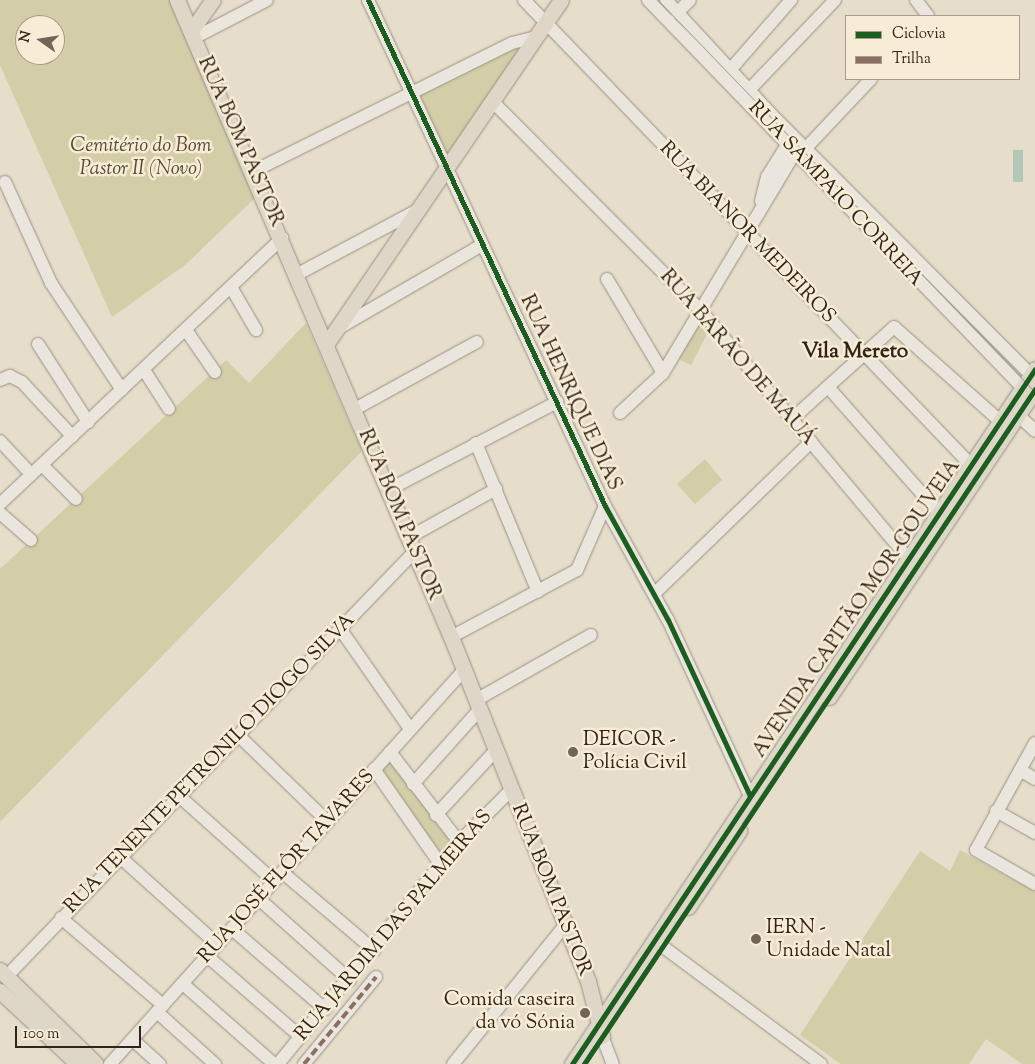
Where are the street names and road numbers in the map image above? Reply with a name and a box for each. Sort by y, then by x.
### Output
street label: RUA BOM PASTOR [192,53,288,231]
street label: RUA SAMPAIO CORREIA [743,96,927,292]
street label: RUA BIANOR MEDEIROS [654,137,840,329]
street label: RUA BARÃO DE MAUÁ [654,265,820,451]
street label: RUA HENRIQUE DIAS [514,291,626,495]
street label: RUA BOM PASTOR [352,426,446,604]
street label: AVENIDA CAPITÃO MOR-GOUVEIA [748,455,966,763]
street label: RUA TENENTE PETRONILO DIOGO SILVA [60,609,360,919]
street label: RUA JOSÉ FLÔR TAVARES [194,765,380,969]
street label: RUA BOM PASTOR [505,800,597,980]
street label: RUA JARDIM DAS PALMEIRAS [290,806,498,1046]

